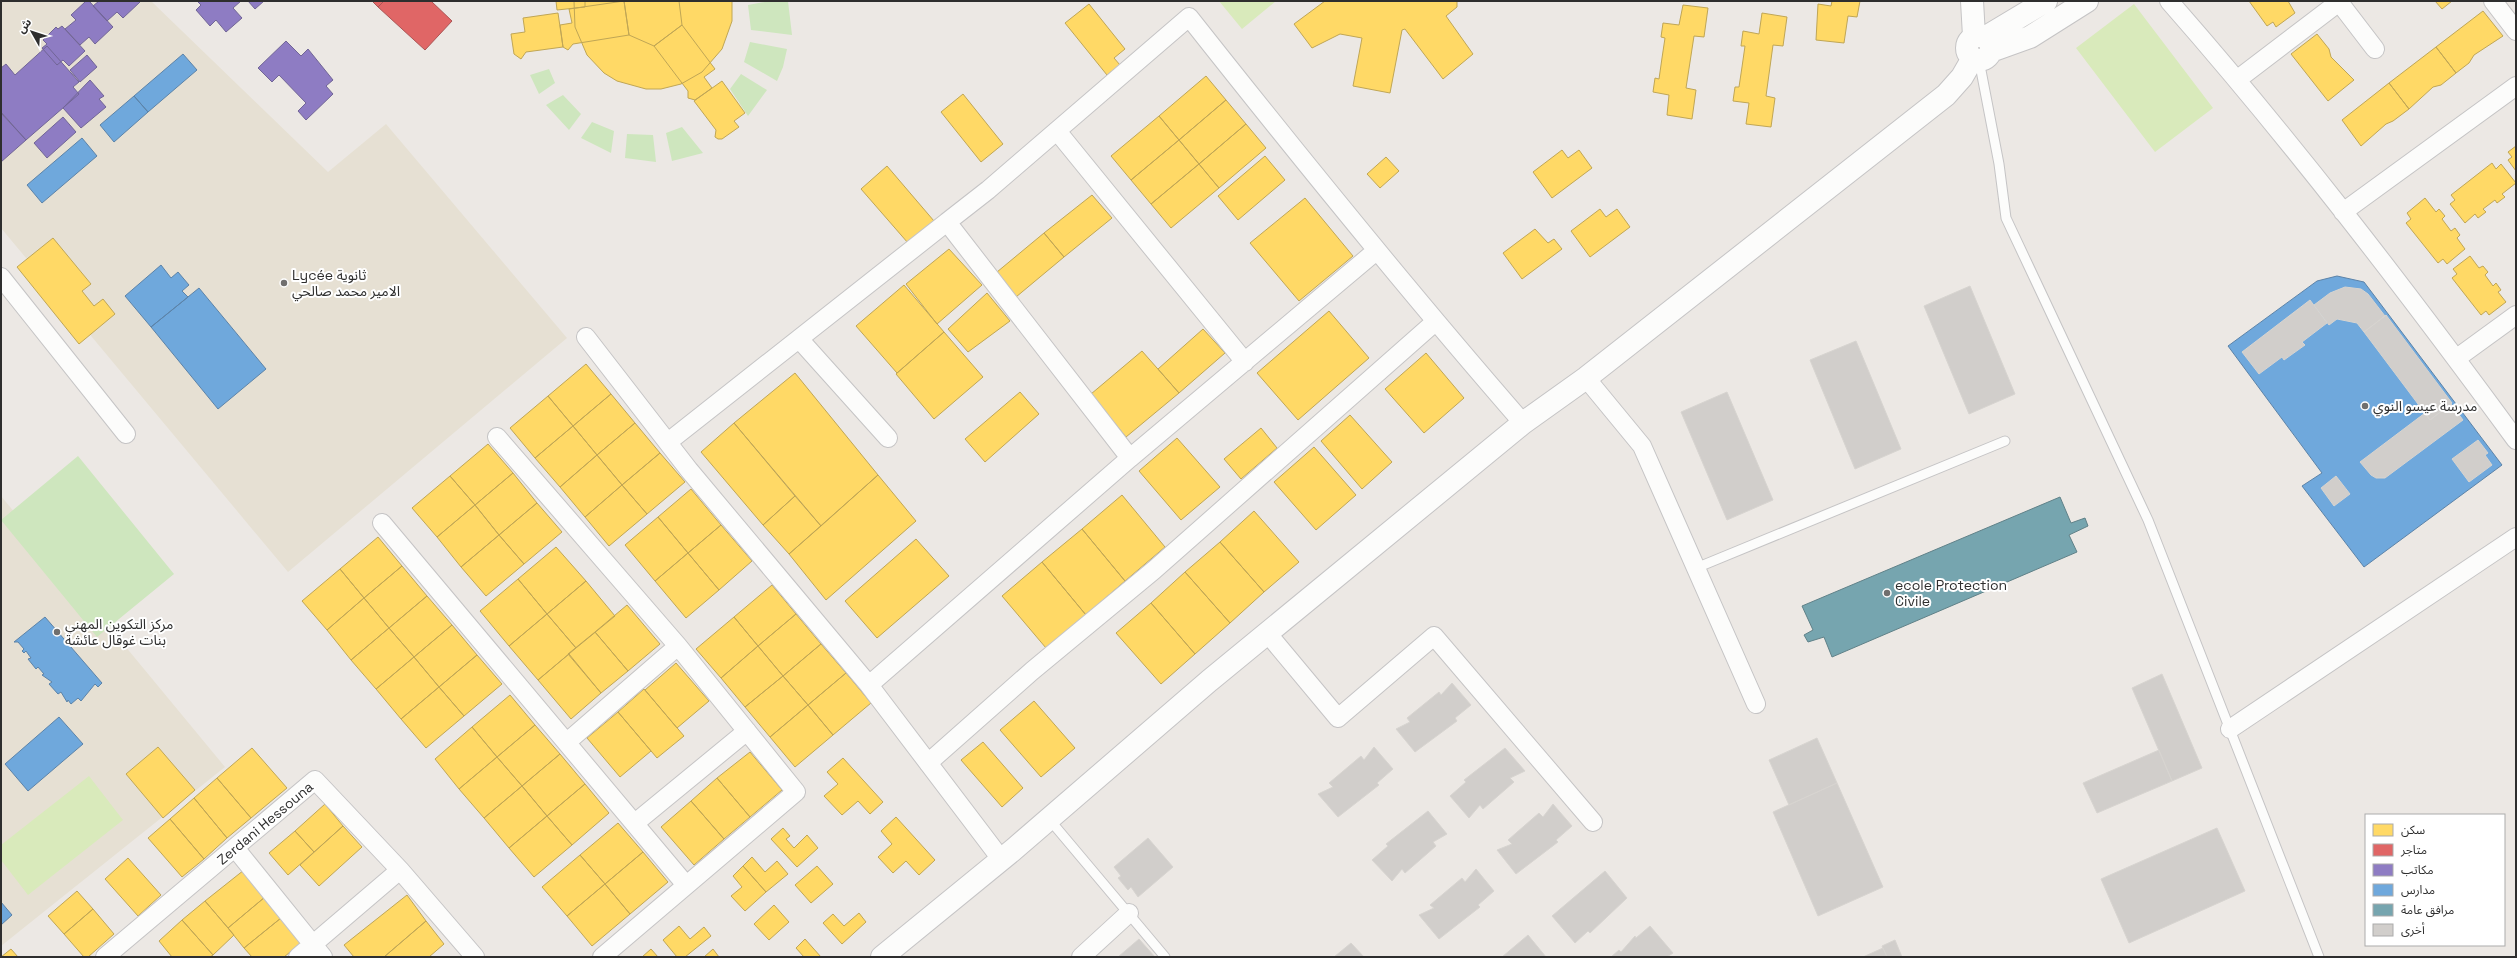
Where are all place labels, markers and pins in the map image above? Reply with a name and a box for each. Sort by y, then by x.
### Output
place label: Lycée ثانوية الامير محمد صالحي [292,266,400,302]
marker: Lycée ثانوية الامير محمد صالحي [279,278,289,288]
place label: مدرسة عيسو النوي [2373,397,2477,417]
marker: مدرسة عيسو النوي [2360,401,2370,411]
place label: ecole Protection Civile [1895,576,2007,610]
marker: ecole Protection Civile [1882,588,1892,598]
place label: مركز التكوين المهني بنات غوقال عائشة [65,615,173,649]
marker: مركز التكوين المهني بنات غوقال عائشة [52,627,62,637]

